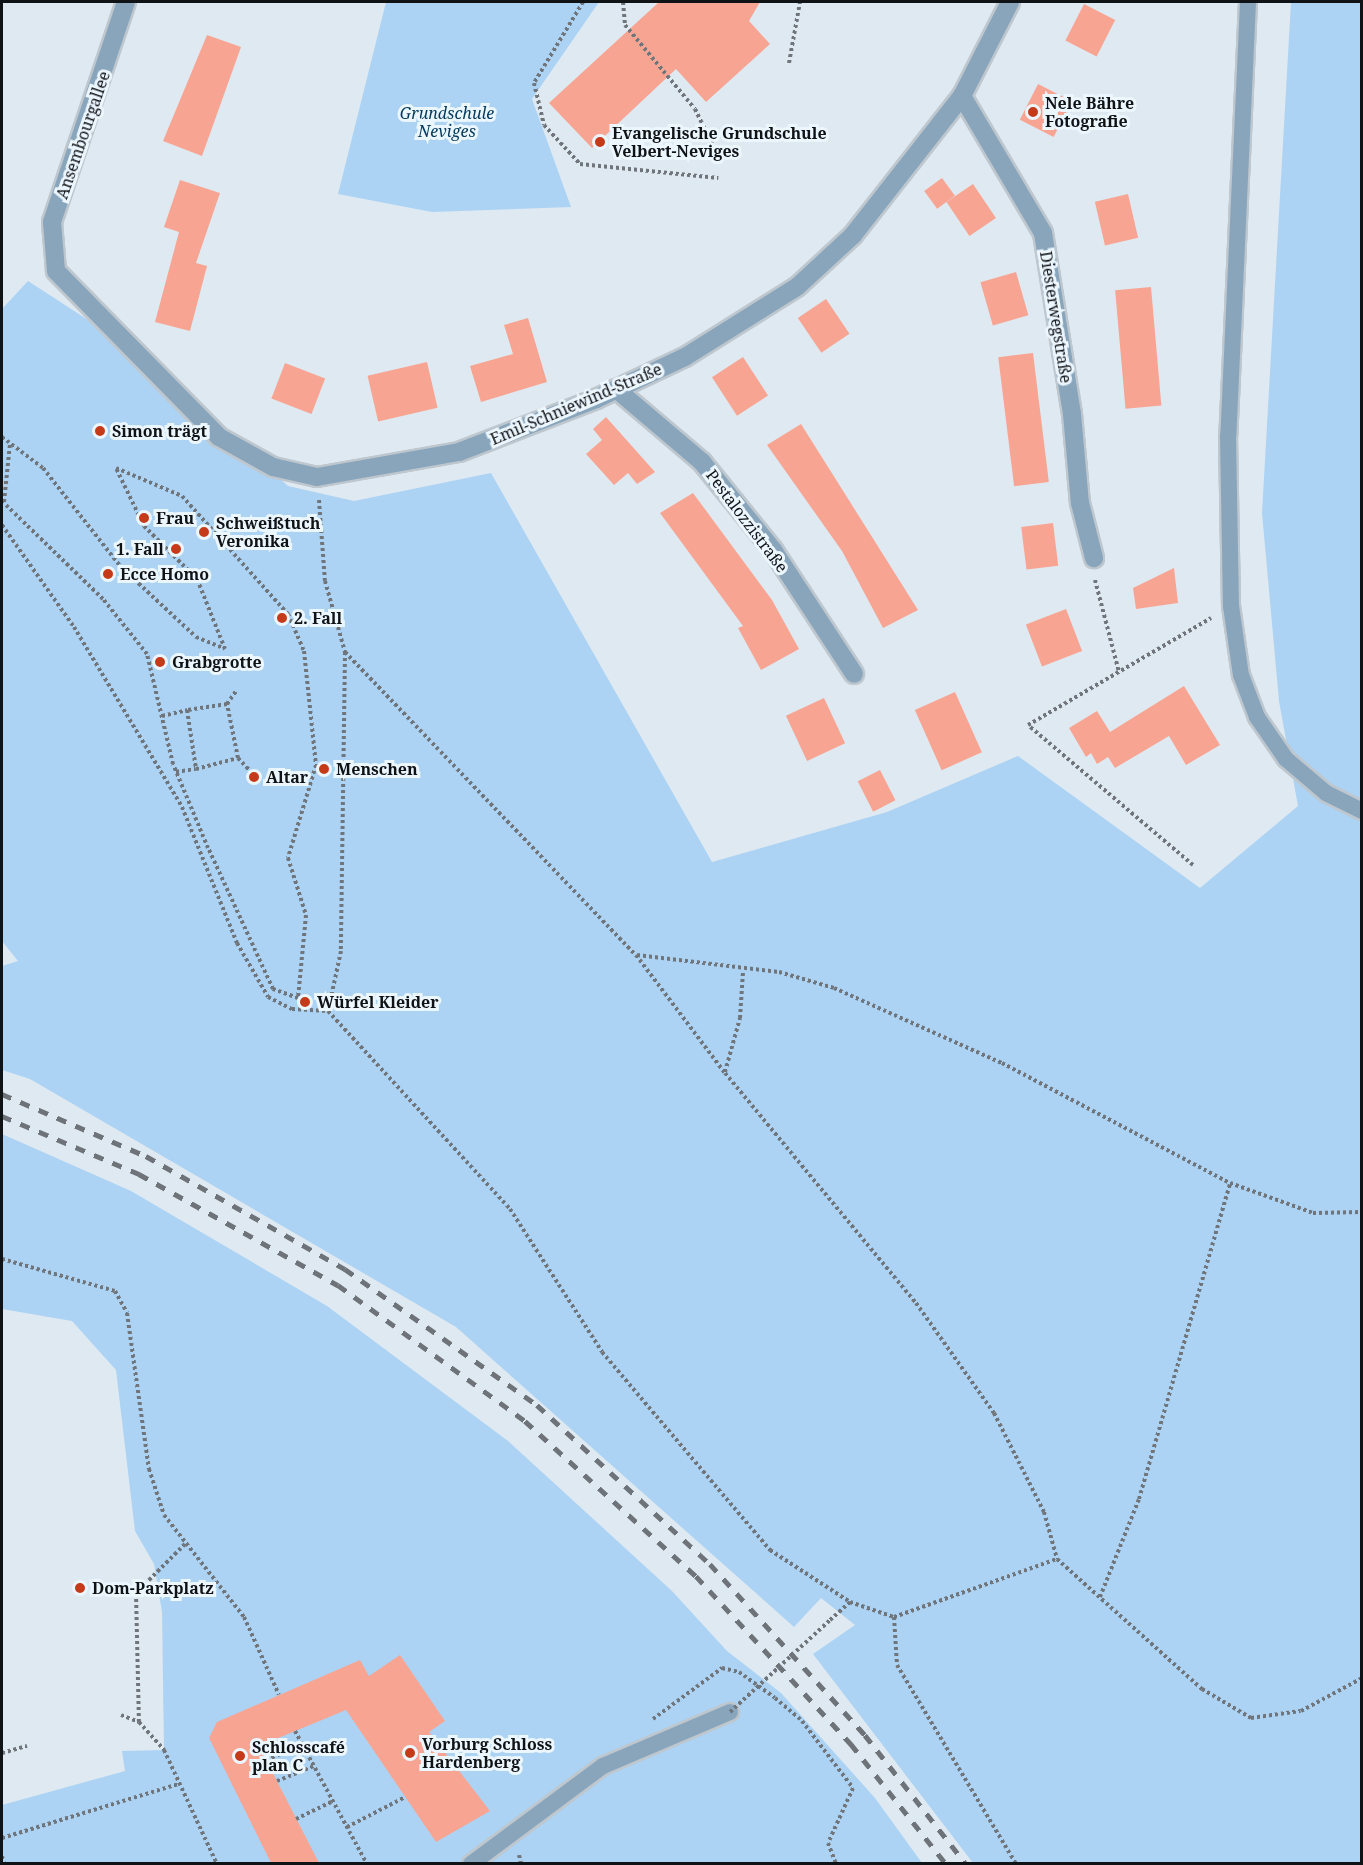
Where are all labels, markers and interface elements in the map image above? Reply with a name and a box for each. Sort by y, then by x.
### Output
street label: Ansembourgallee [52,69,114,201]
place label: Nele Bähre Fotografie [1045,93,1134,131]
park label: Grundschule Neviges [400,103,494,141]
marker: Nele Bähre Fotografie [1026,105,1040,119]
place label: Evangelische Grundschule Velbert-Neviges [612,123,827,161]
marker: Evangelische Grundschule Velbert-Neviges [593,135,607,149]
street label: Diesterwegstraße [1036,250,1076,384]
street label: Emil-Schniewind-Straße [487,359,665,449]
place label: Simon trägt [112,421,207,441]
marker: Simon trägt [93,424,107,438]
street label: Pestalozzistraße [702,466,792,576]
place label: Frau [156,508,194,528]
marker: Frau [137,511,151,525]
place label: Schweißtuch Veronika [216,513,320,551]
marker: Schweißtuch Veronika [197,525,211,539]
place label: 1. Fall [116,539,164,559]
marker: 1. Fall [169,542,183,556]
place label: Ecce Homo [120,564,209,584]
marker: Ecce Homo [101,567,115,581]
place label: 2. Fall [294,608,342,628]
marker: 2. Fall [275,611,289,625]
place label: Grabgrotte [172,652,262,672]
marker: Grabgrotte [153,655,167,669]
place label: Menschen [336,759,418,779]
marker: Menschen [317,762,331,776]
place label: Altar [266,767,308,787]
marker: Altar [247,770,261,784]
place label: Würfel Kleider [317,992,439,1012]
marker: Würfel Kleider [298,995,312,1009]
place label: Dom-Parkplatz [92,1578,214,1598]
marker: Dom-Parkplatz [73,1581,87,1595]
place label: Vorburg Schloss Hardenberg [422,1734,552,1772]
place label: Schlosscafé plan C [252,1737,345,1775]
marker: Vorburg Schloss Hardenberg [403,1746,417,1760]
marker: Schlosscafé plan C [233,1749,247,1763]

